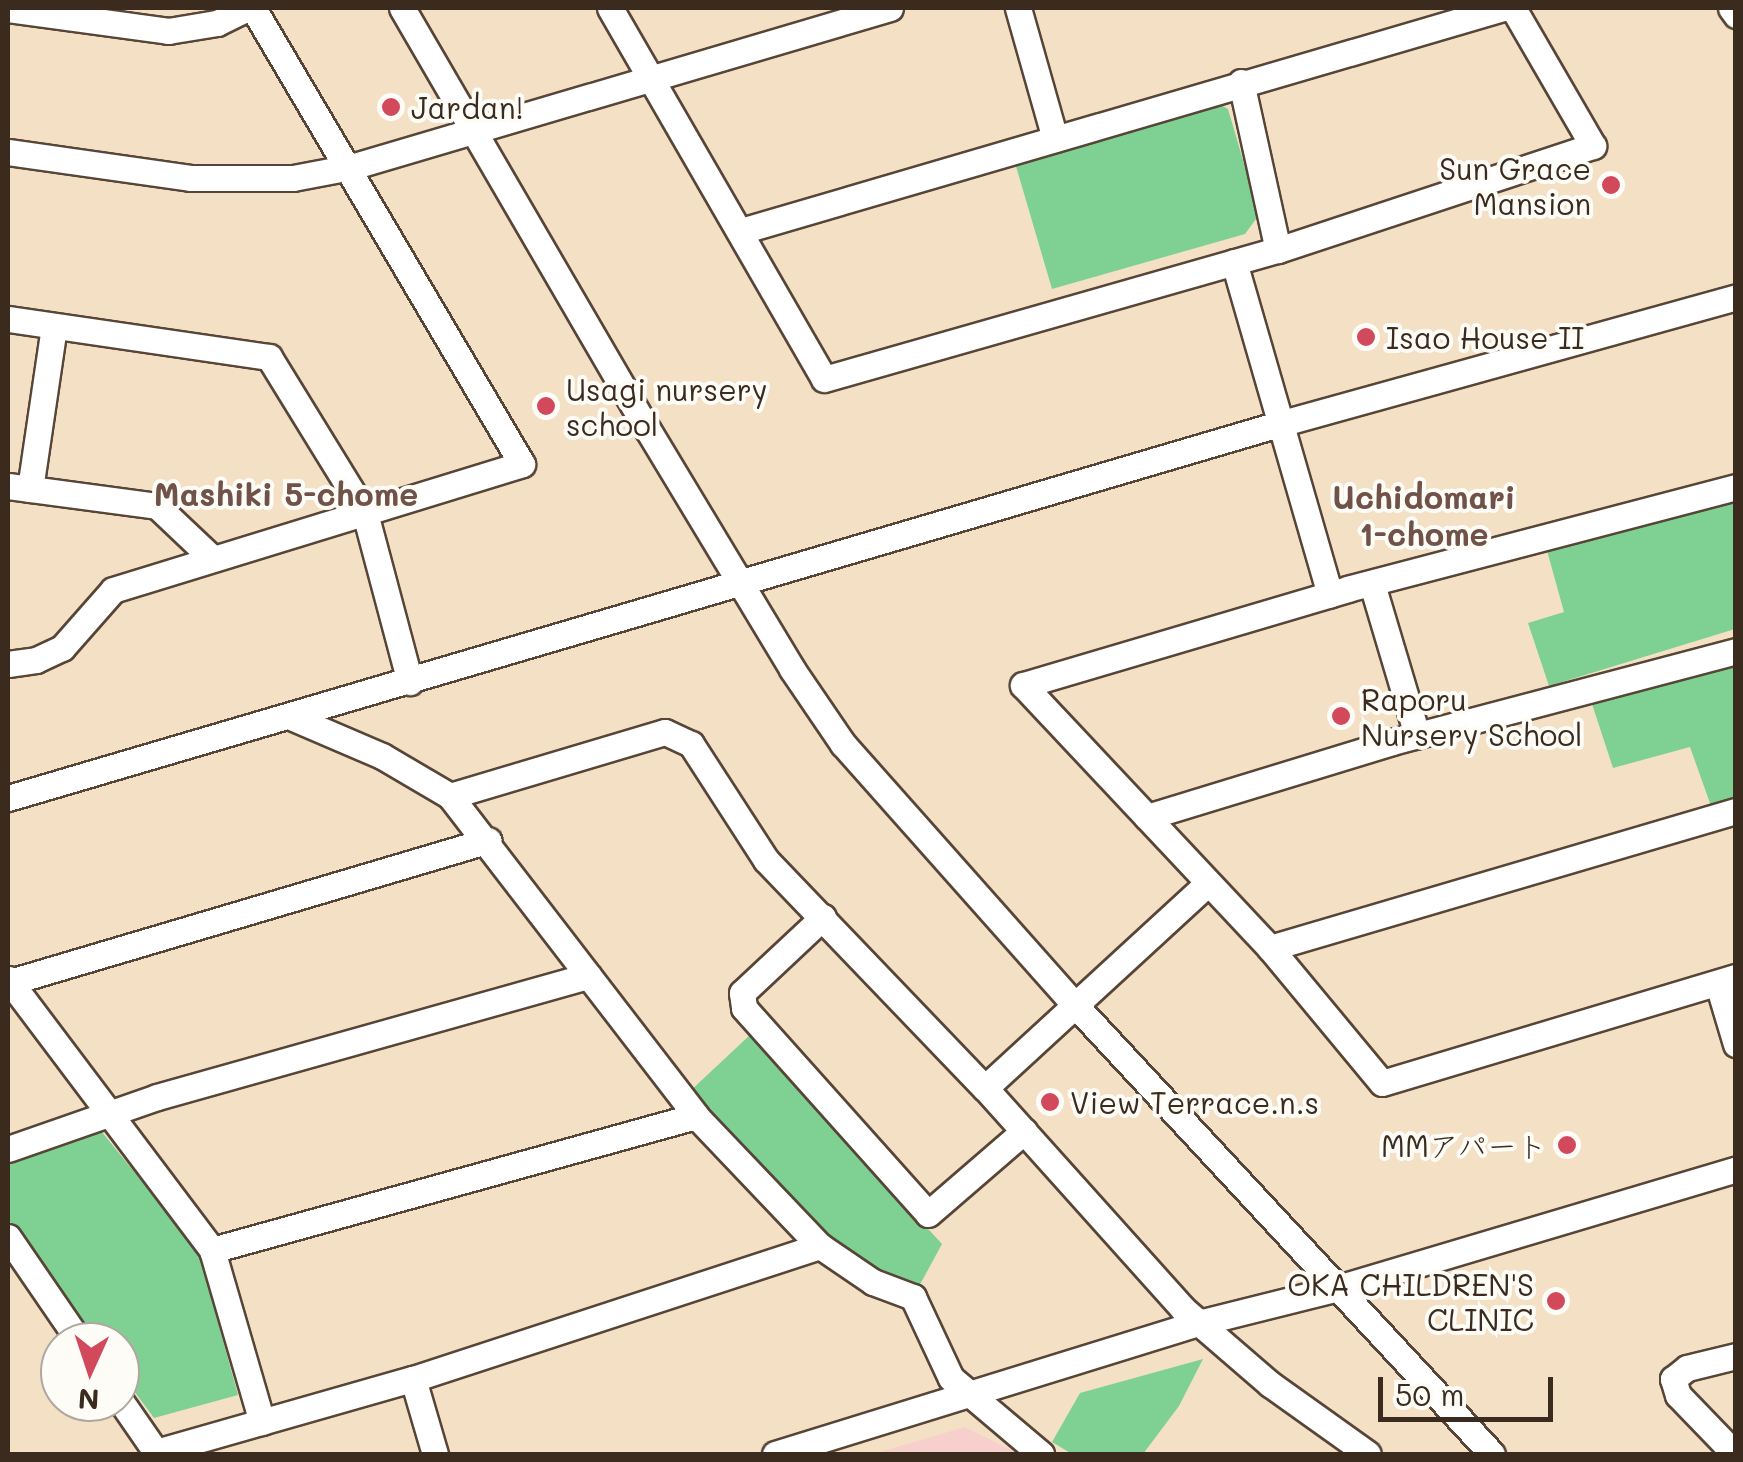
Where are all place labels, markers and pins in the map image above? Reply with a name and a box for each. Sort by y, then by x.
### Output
place label: Jardan! [411,89,523,125]
marker: Jardan! [380,96,402,118]
place label: Sun Grace Mansion [1439,150,1591,220]
marker: Sun Grace Mansion [1600,174,1622,196]
place label: Isao House II [1386,319,1584,355]
marker: Isao House II [1355,326,1377,348]
place label: Usagi nursery school [566,371,767,442]
marker: Usagi nursery school [535,395,557,417]
place label: Raporu Nursery School [1361,681,1583,752]
marker: Raporu Nursery School [1330,705,1352,727]
place label: View Terrace.n.s [1070,1084,1319,1120]
marker: View Terrace.n.s [1039,1091,1061,1113]
place label: MMアパート [1379,1127,1547,1163]
marker: MMアパート [1556,1134,1578,1156]
place label: OKA CHILDREN'S CLINIC [1287,1266,1534,1336]
marker: OKA CHILDREN'S CLINIC [1543,1288,1569,1314]

